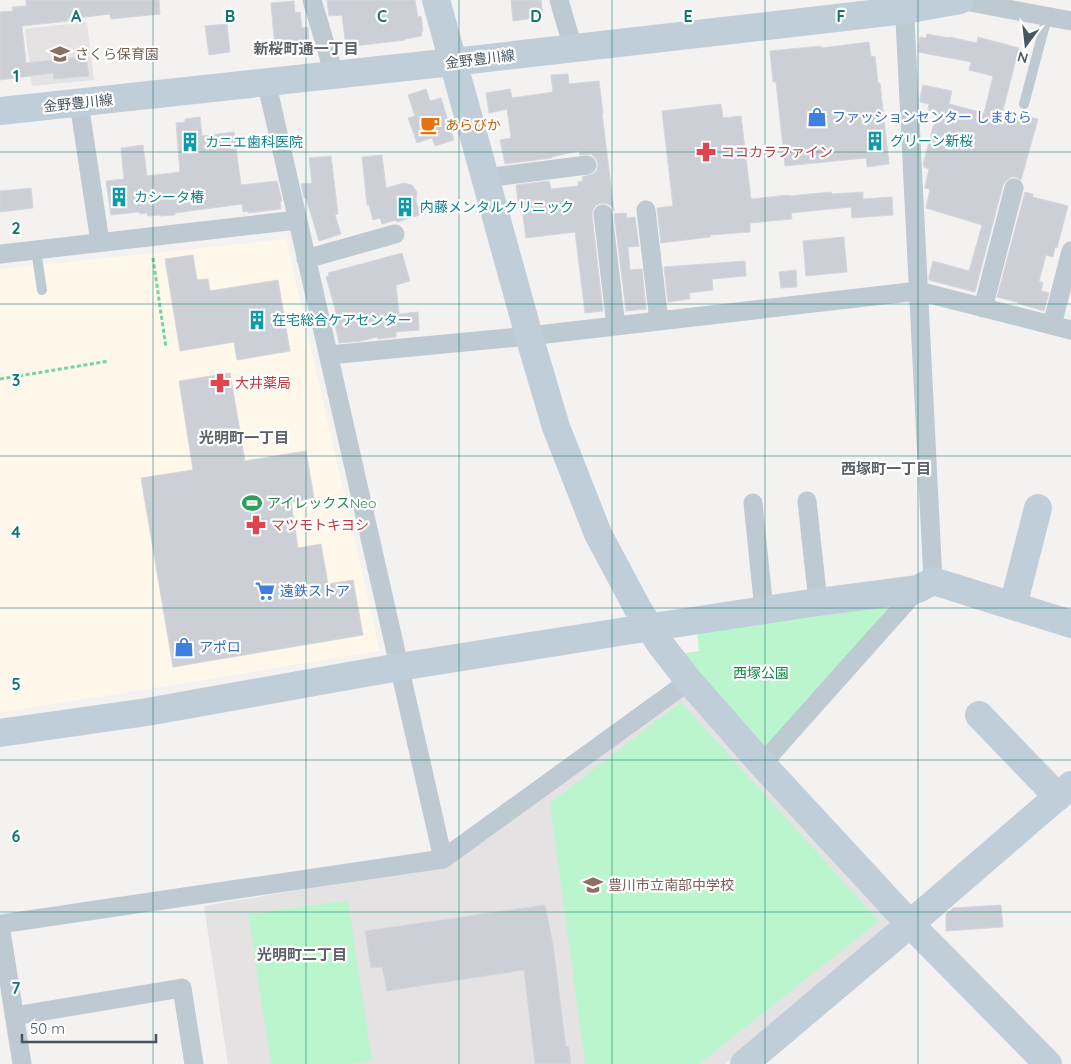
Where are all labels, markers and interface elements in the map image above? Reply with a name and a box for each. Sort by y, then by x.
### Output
text: A [71,6,82,26]
text: B [225,6,235,26]
text: C [377,6,387,26]
text: D [530,6,542,26]
text: E [683,6,693,26]
text: F [837,6,846,26]
north arrow [1001,20,1051,70]
district label: 新桜町通一丁目 [253,39,359,58]
school or university icon: さくら保育園 [49,43,71,65]
place label: さくら保育園 [75,45,159,63]
street label: 金野豊川線 [444,46,516,72]
text: N [1015,48,1030,68]
text: 1 [13,66,19,86]
street label: 金野豊川線 [42,90,114,116]
shop icon: ファッションセンター しまむら [806,106,828,128]
place label: ファッションセンター しまむら [832,108,1032,126]
cafe icon: あらびか [419,114,441,136]
place label: あらびか [445,116,501,134]
building icon: グリーン新桜 [864,130,886,152]
building icon: カニエ歯科医院 [179,131,201,153]
place label: グリーン新桜 [890,132,973,150]
place label: カニエ歯科医院 [205,133,303,151]
pharmacy icon: ココカラファイン [695,141,717,163]
place label: ココカラファイン [721,143,833,161]
building icon: カシータ椿 [108,186,130,208]
place label: カシータ椿 [134,188,204,206]
building icon: 内藤メンタルクリニック [394,196,416,218]
place label: 内藤メンタルクリニック [420,198,574,216]
text: 2 [11,218,21,238]
building icon: 在宅総合ケアセンター [246,309,268,331]
place label: 在宅総合ケアセンター [272,311,412,329]
text: 3 [12,370,20,390]
pharmacy icon: 大井薬局 [209,372,231,394]
place label: 大井薬局 [235,374,291,392]
district label: 光明町一丁目 [199,428,289,447]
district label: 西塚町一丁目 [841,459,931,478]
sports icon: アイレックスNeo [241,492,263,514]
place label: アイレックスNeo [267,494,376,512]
pharmacy icon: マツモトキヨシ [245,514,267,536]
place label: マツモトキヨシ [271,516,369,534]
text: 4 [11,522,21,542]
supermarket icon: 遠鉄ストア [254,580,276,602]
place label: 遠鉄ストア [280,582,350,600]
shop icon: アポロ [173,636,195,658]
place label: アポロ [199,638,241,656]
park label: 西塚公園 [733,664,789,682]
text: 5 [11,674,21,694]
text: 6 [12,826,21,846]
school or university icon: 豊川市立南部中学校 [582,874,604,896]
place label: 豊川市立南部中学校 [608,876,734,894]
district label: 光明町二丁目 [257,945,347,964]
text: 7 [12,978,21,998]
scale bar [22,1012,156,1044]
text: 50 m [30,1019,65,1038]

